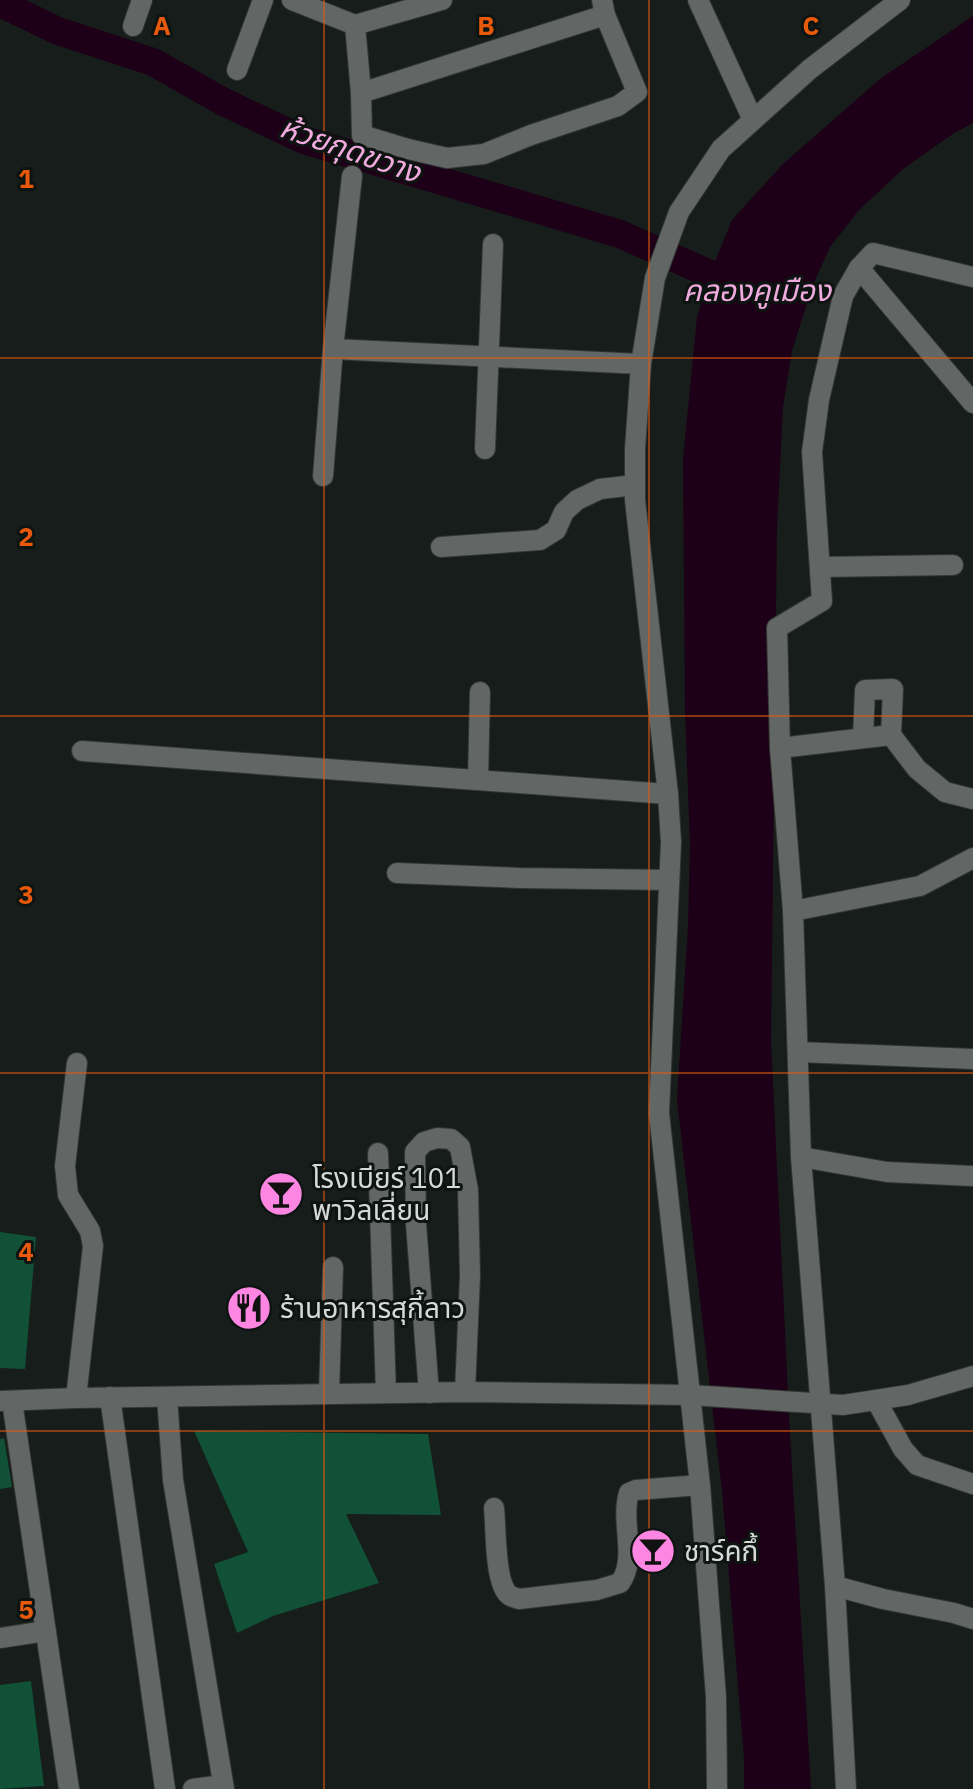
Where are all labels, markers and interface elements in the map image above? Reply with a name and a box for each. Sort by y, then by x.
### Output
text: A [153,8,171,42]
text: B [477,8,495,42]
text: C [803,8,820,42]
water label: ห้วยกุดขวาง [275,106,428,191]
text: 1 [18,161,34,195]
water label: คลองคูเมือง [683,270,833,309]
text: 2 [18,519,34,553]
text: 3 [18,877,34,911]
place label: โรงเบียร์ 101 พาวิลเลี่ยน [312,1159,461,1228]
bar icon: โรงเบียร์ 101 พาวิลเลี่ยน [257,1170,305,1218]
text: 4 [18,1234,34,1268]
restaurant icon: ร้านอาหารสุกี้ลาว [225,1284,273,1332]
place label: ร้านอาหารสุกี้ลาว [280,1289,465,1326]
bar icon: ชาร์คกึ้ [629,1527,677,1575]
place label: ชาร์คกึ้ [684,1532,758,1569]
text: 5 [18,1592,34,1626]

